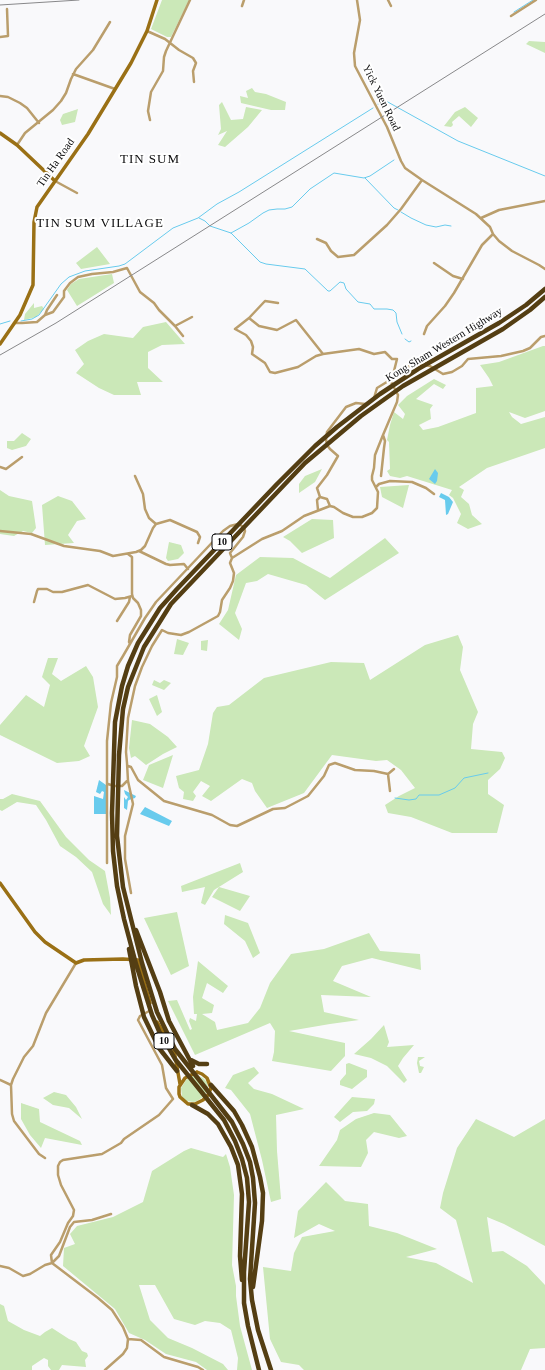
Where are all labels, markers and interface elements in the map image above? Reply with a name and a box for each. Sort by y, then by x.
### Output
street label: Yick Yuen Road [358,61,404,135]
street label: Tin Ha Road [33,134,79,192]
district label: TIN SUM [121,152,179,168]
district label: TIN SUM VILLAGE [40,216,160,232]
street label: Kong Sham Western Highway [376,301,512,389]
road number: 10 [212,534,232,550]
road number: 10 [154,1033,174,1049]

